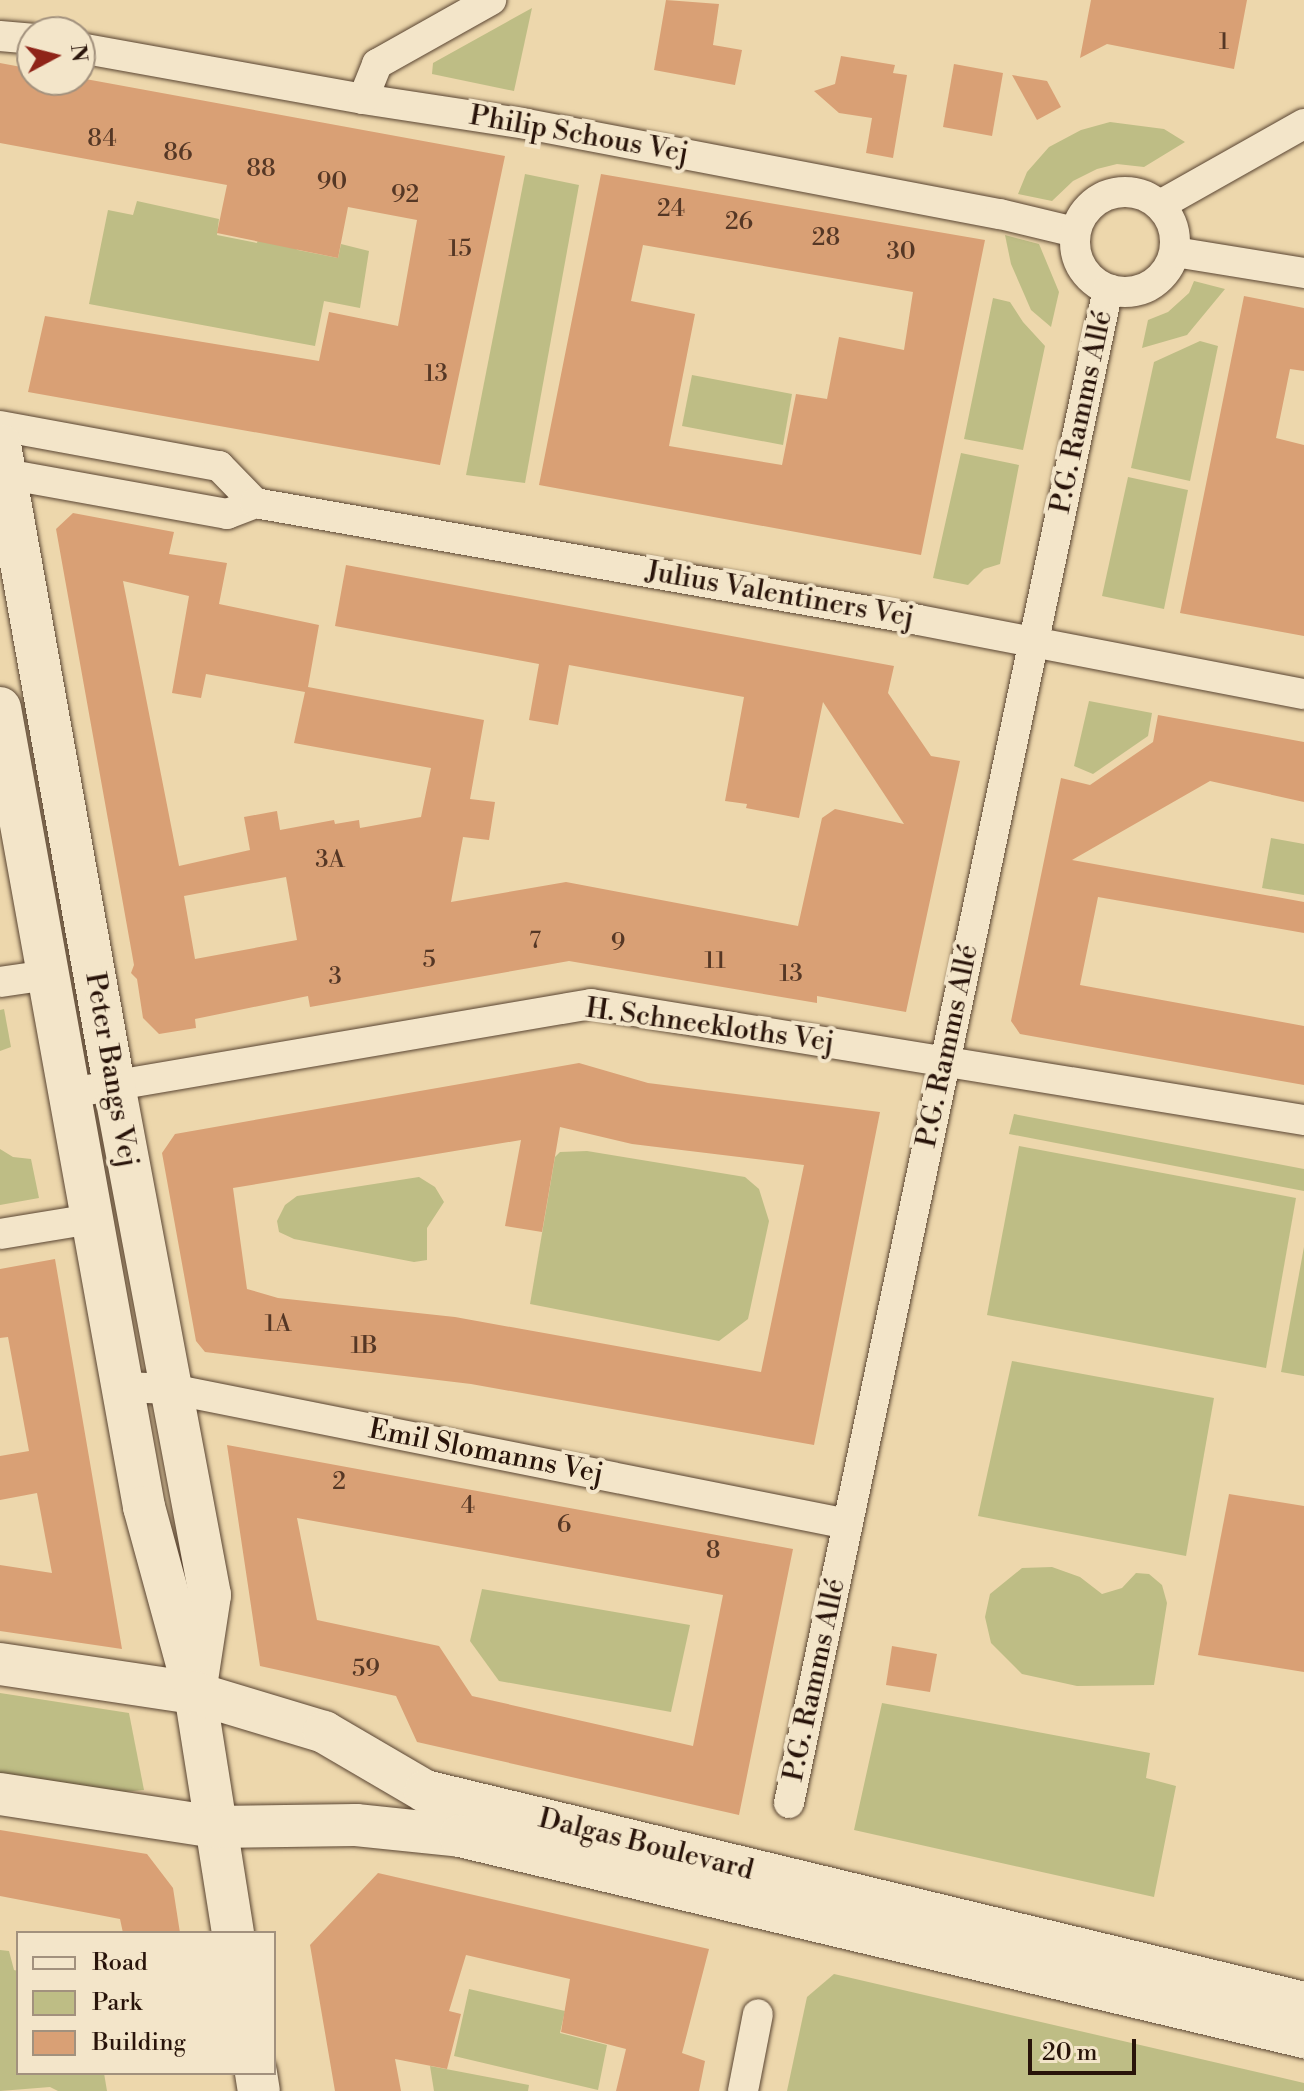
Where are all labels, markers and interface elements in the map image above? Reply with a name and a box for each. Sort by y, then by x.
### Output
north arrow [16,16,96,96]
house number: 1 [1219,29,1229,57]
text: N [64,43,93,64]
street label: Philip Schous Vej [467,99,691,171]
house number: 84 [87,126,117,154]
house number: 86 [163,140,193,168]
house number: 88 [246,156,276,184]
house number: 90 [317,169,347,197]
house number: 92 [391,182,419,210]
house number: 24 [657,196,685,224]
house number: 26 [725,209,753,237]
house number: 28 [812,225,840,253]
house number: 15 [448,236,472,264]
house number: 30 [886,239,916,267]
street label: P.G. Ramms Allé [1044,308,1120,516]
house number: 13 [424,361,448,389]
street label: Julius Valentiners Vej [643,555,917,635]
house number: 3A [315,847,345,875]
house number: 7 [529,928,541,956]
house number: 9 [611,930,625,958]
street label: P.G. Ramms Allé [910,942,986,1150]
house number: 5 [422,947,436,975]
house number: 11 [704,948,726,976]
house number: 13 [779,961,803,989]
house number: 3 [328,964,342,992]
street label: Peter Bangs Vej [77,970,145,1170]
street label: H. Schneekloths Vej [584,992,836,1060]
house number: 1A [265,1311,291,1339]
house number: 1B [350,1333,378,1361]
street label: Emil Slomanns Vej [366,1413,606,1491]
house number: 2 [332,1469,346,1497]
house number: 4 [461,1493,475,1521]
house number: 6 [557,1512,571,1540]
house number: 8 [706,1538,720,1566]
street label: P.G. Ramms Allé [777,1576,853,1784]
house number: 59 [352,1656,380,1684]
street label: Dalgas Boulevard [535,1802,757,1888]
legend [16,1931,276,2075]
text: Road [92,1948,148,1978]
text: Park [92,1988,142,2018]
scale bar [1032,2023,1140,2073]
text: Building [92,2028,186,2058]
text: 20 m [1042,2038,1098,2068]

